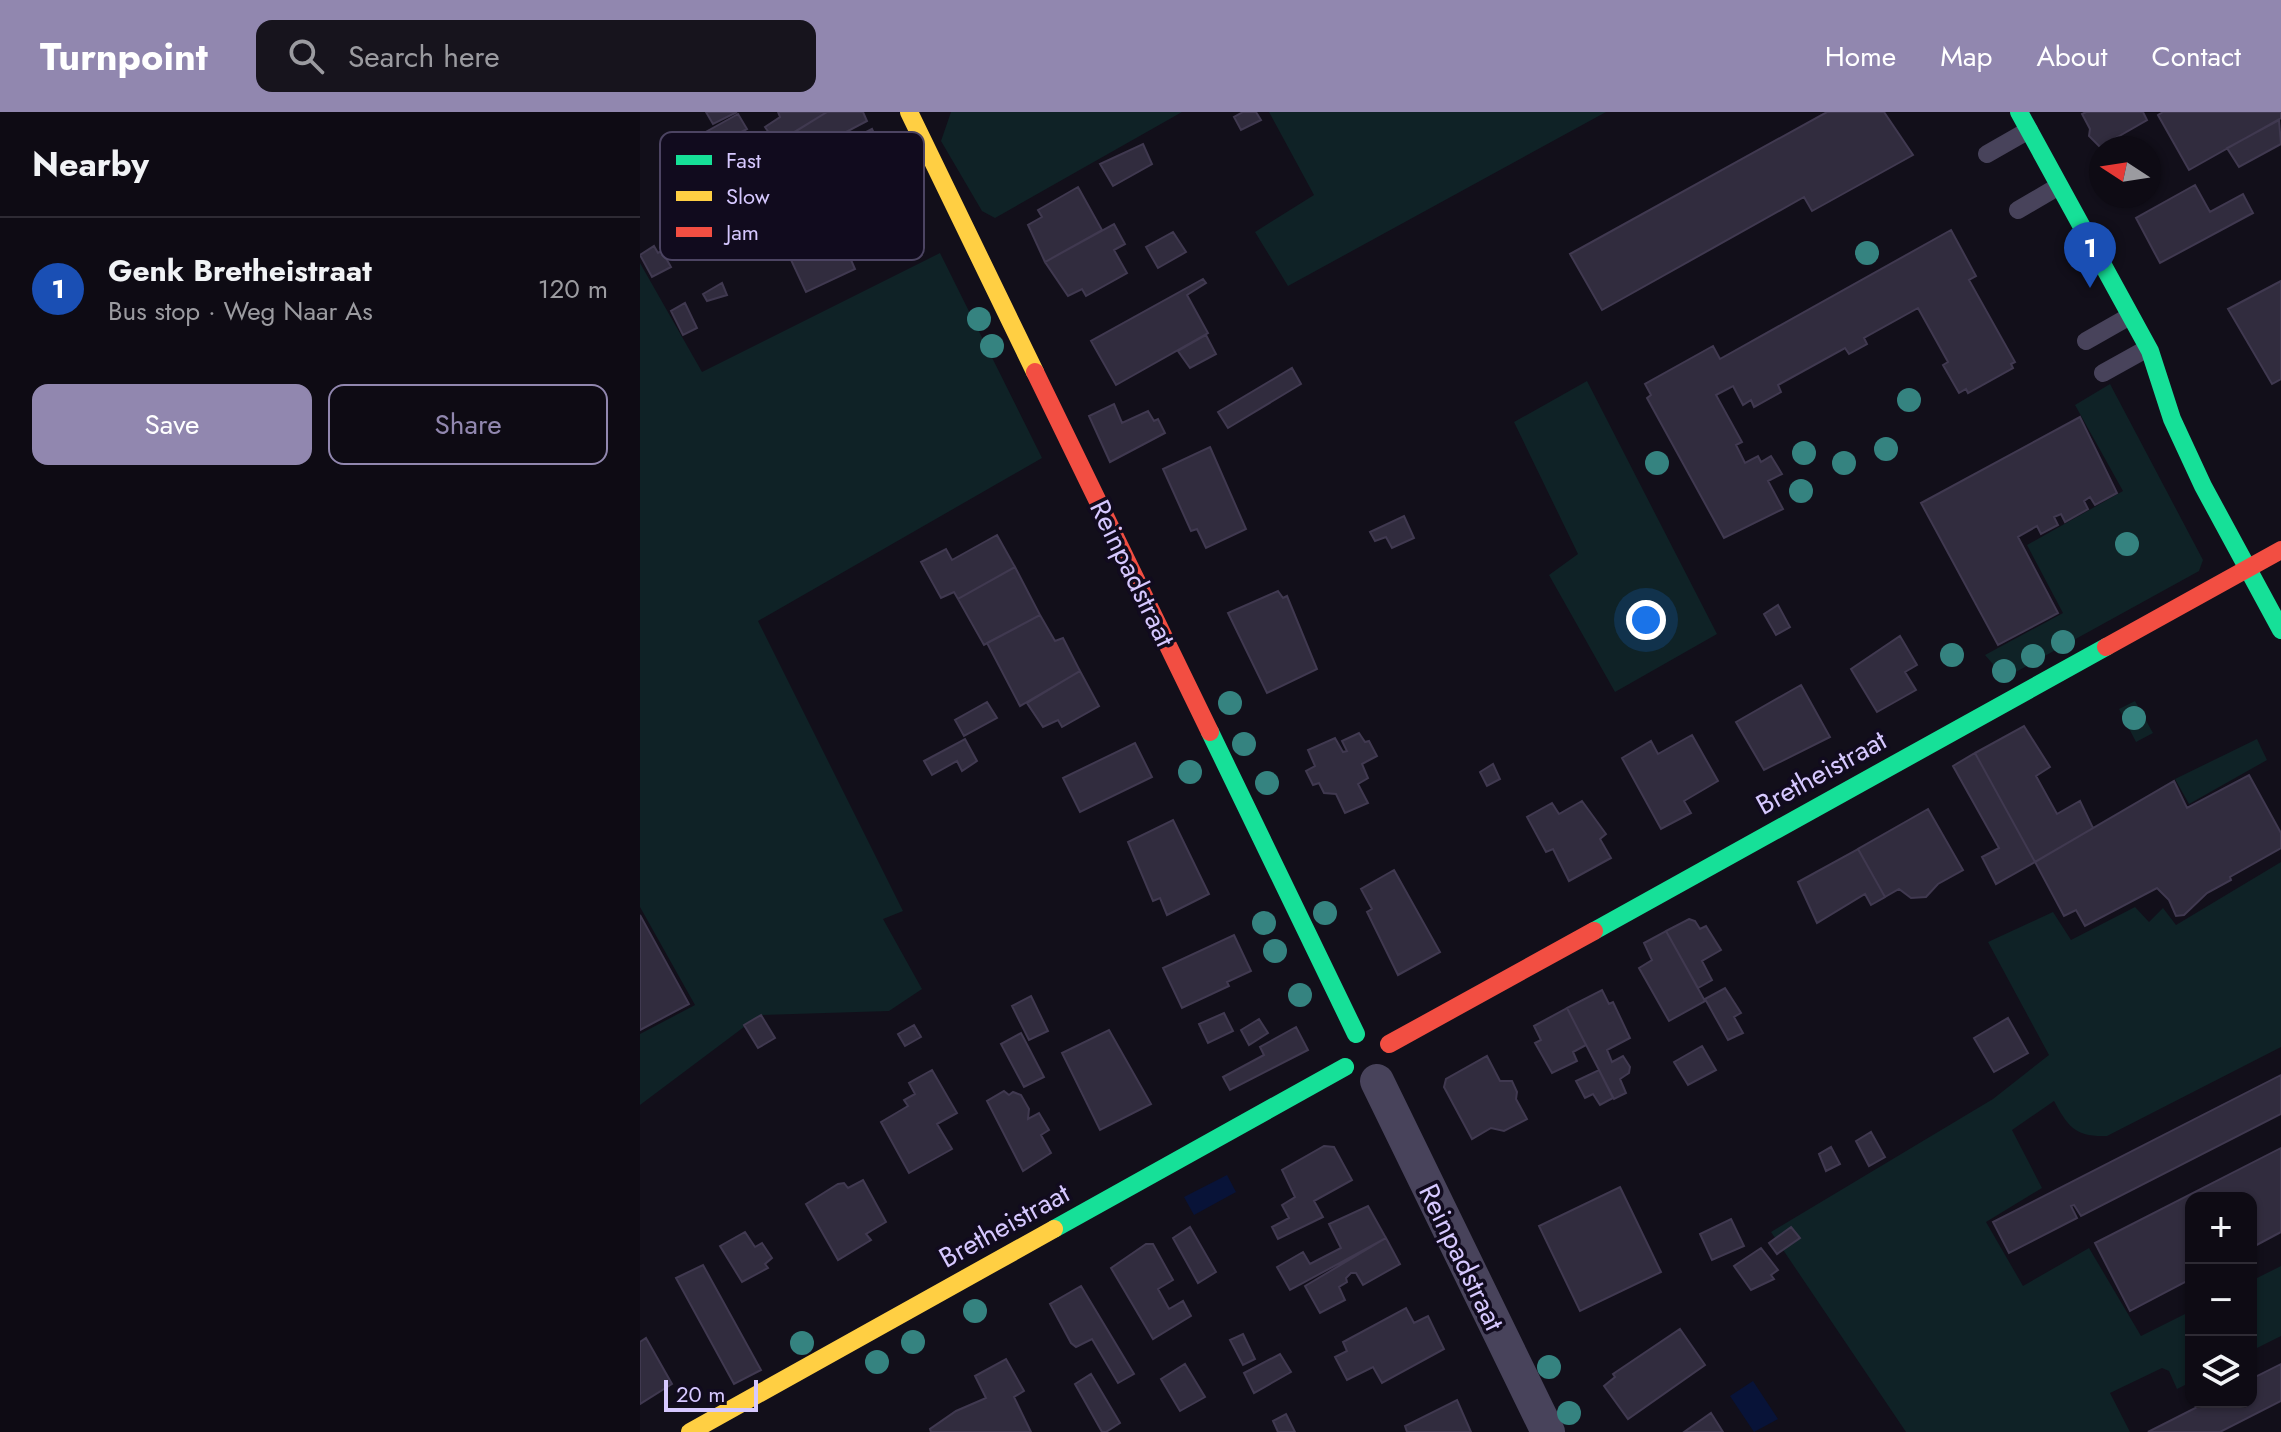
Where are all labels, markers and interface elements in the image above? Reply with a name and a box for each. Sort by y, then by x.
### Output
search box [256,20,816,92]
text: Turnpoint [40,29,208,84]
icon: search [284,34,328,78]
text: Search here [348,35,500,78]
text: Home [1825,36,1896,77]
text: Map [1940,36,1992,77]
text: About [2036,36,2108,77]
text: Contact [2152,36,2241,77]
legend [660,132,924,260]
north arrow [2089,136,2161,208]
text: Nearby [32,140,149,189]
text: Fast [726,144,762,176]
text: Slow [726,180,770,212]
text: Jam [723,216,759,248]
pin: 1 [2064,222,2116,288]
text: Genk Bretheistraat [108,249,372,292]
text: 1 [51,270,65,308]
text: 120 m [538,270,608,308]
text: Bus stop · Weg Naar As [108,292,373,330]
button: Save [32,384,312,465]
button: Share [328,384,608,465]
street label: Reinpadstraat [1079,493,1186,654]
your location [1626,600,1666,640]
street label: Bretheistraat [1748,720,1894,825]
street label: Bretheistraat [931,1173,1077,1278]
street label: Reinpadstraat [1408,1177,1515,1338]
map controls [2185,1192,2257,1408]
button: + [2185,1192,2257,1264]
button: − [2185,1264,2257,1336]
button: layers [2185,1336,2257,1408]
scale bar [664,1376,758,1412]
text: 20 m [676,1378,725,1410]

